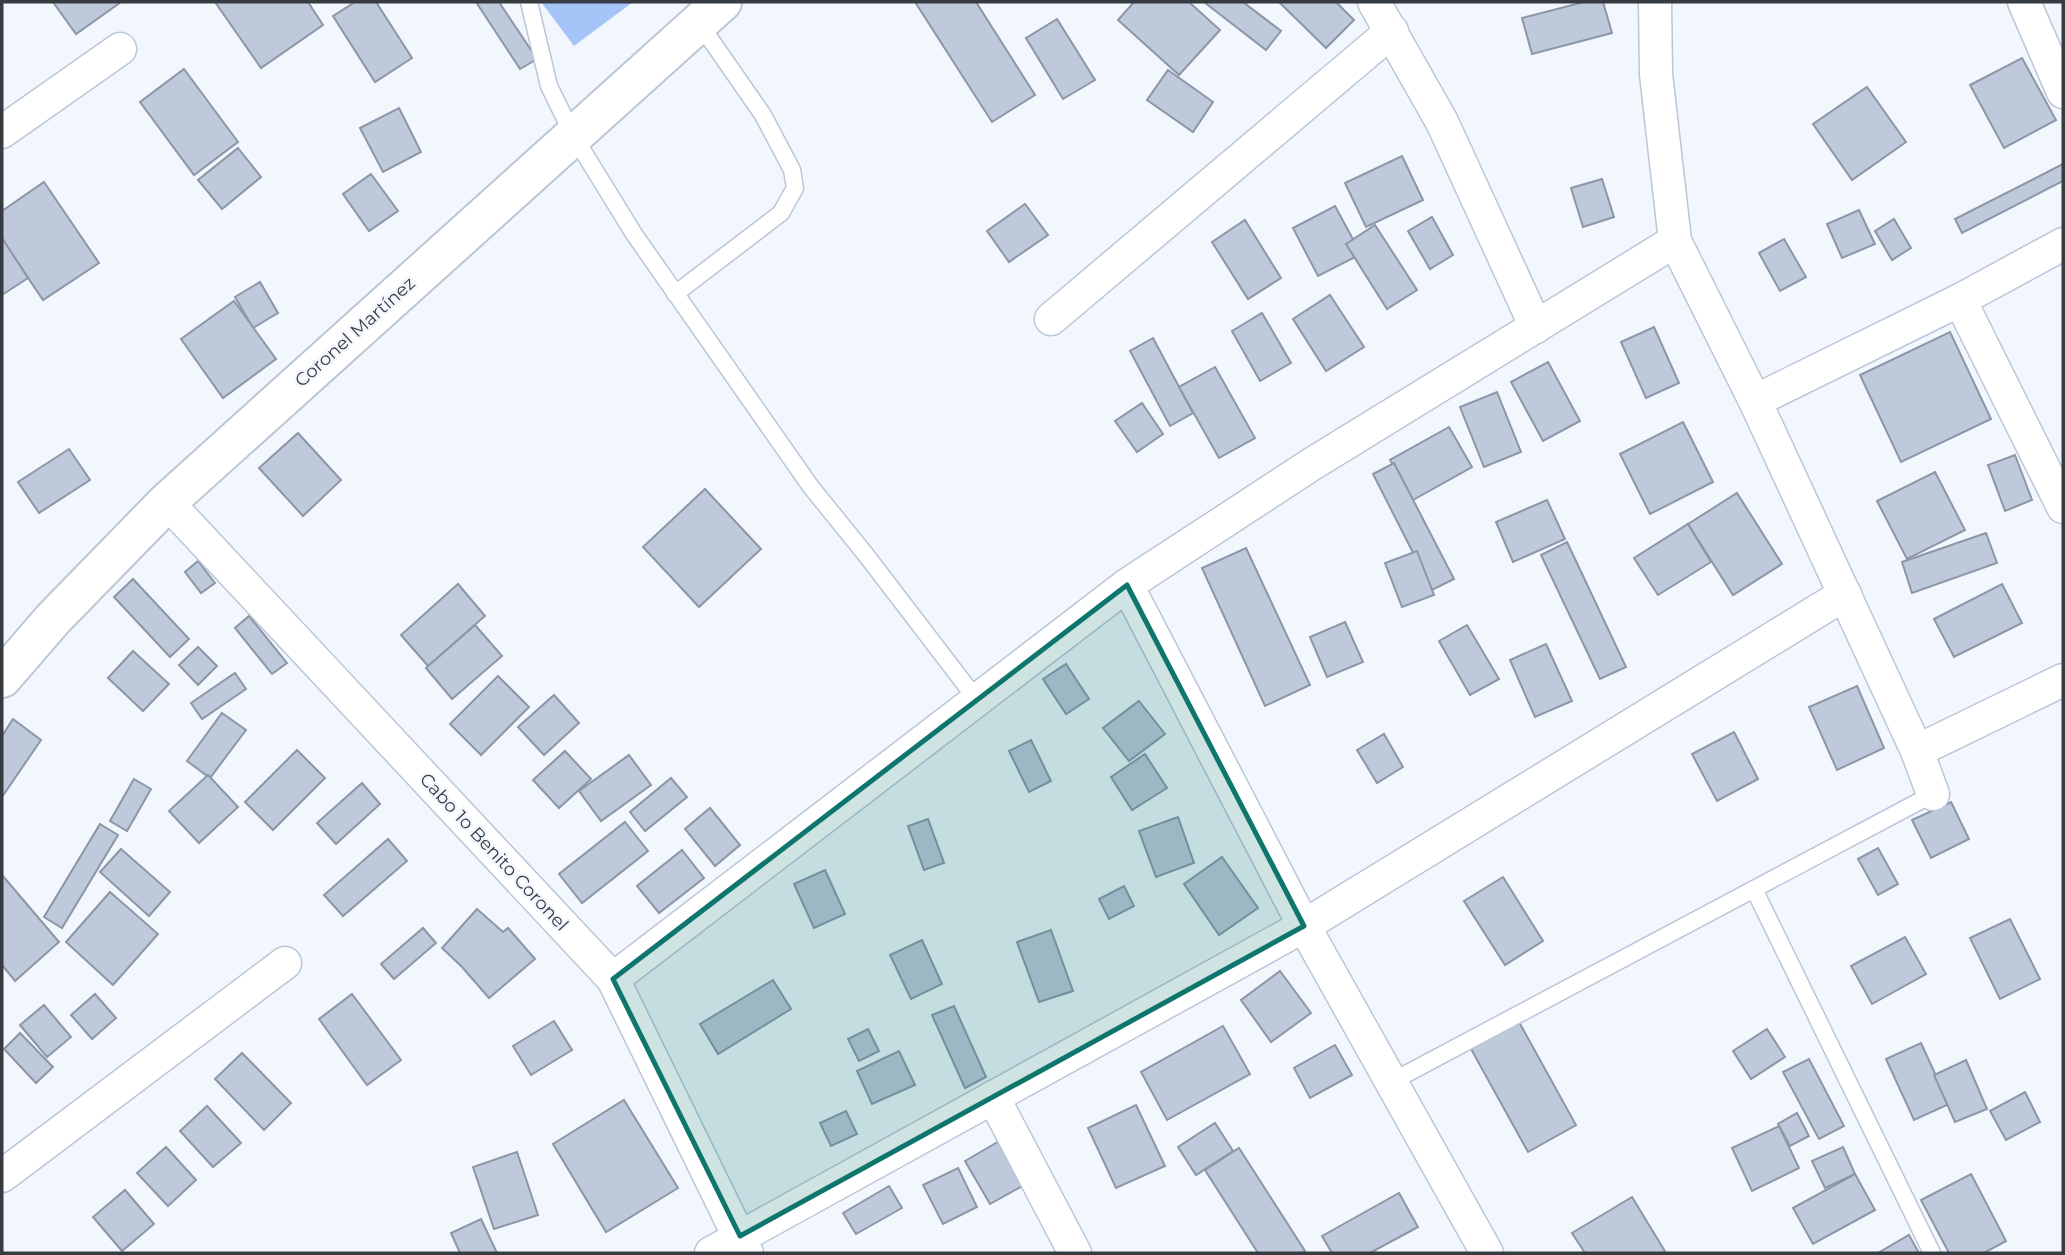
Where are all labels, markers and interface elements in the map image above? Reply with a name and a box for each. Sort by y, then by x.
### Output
street label: Coronel Martínez [290,272,420,392]
street label: Cabo 1o Benito Coronel [415,768,573,936]

